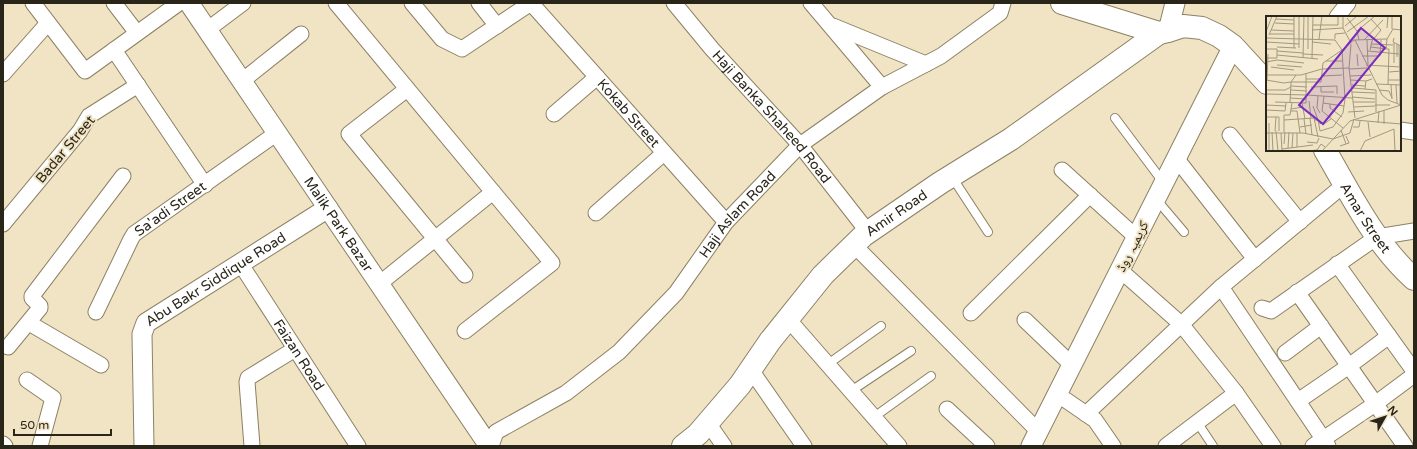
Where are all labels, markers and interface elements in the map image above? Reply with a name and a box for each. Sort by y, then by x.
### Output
inset map [1266,16,1401,151]
street label: Haji Banka Shaheed Road [709,47,834,187]
street label: Kokab Street [593,75,664,151]
street label: Badar Street [32,111,99,187]
street label: Haji Aslam Road [696,168,779,261]
street label: Malik Park Bazar [300,174,377,276]
street label: Sa'adi Street [131,177,210,240]
street label: Amar Street [1336,180,1394,257]
street label: Amir Road [862,186,931,240]
street label: کریمیہ روڈ [1112,218,1153,275]
street label: Abu Bakr Siddique Road [142,229,289,330]
street label: Faizan Road [270,316,328,394]
north arrow [1365,397,1405,437]
text: N [1385,403,1400,419]
scale bar [14,411,111,437]
text: 50 m [20,418,49,432]

